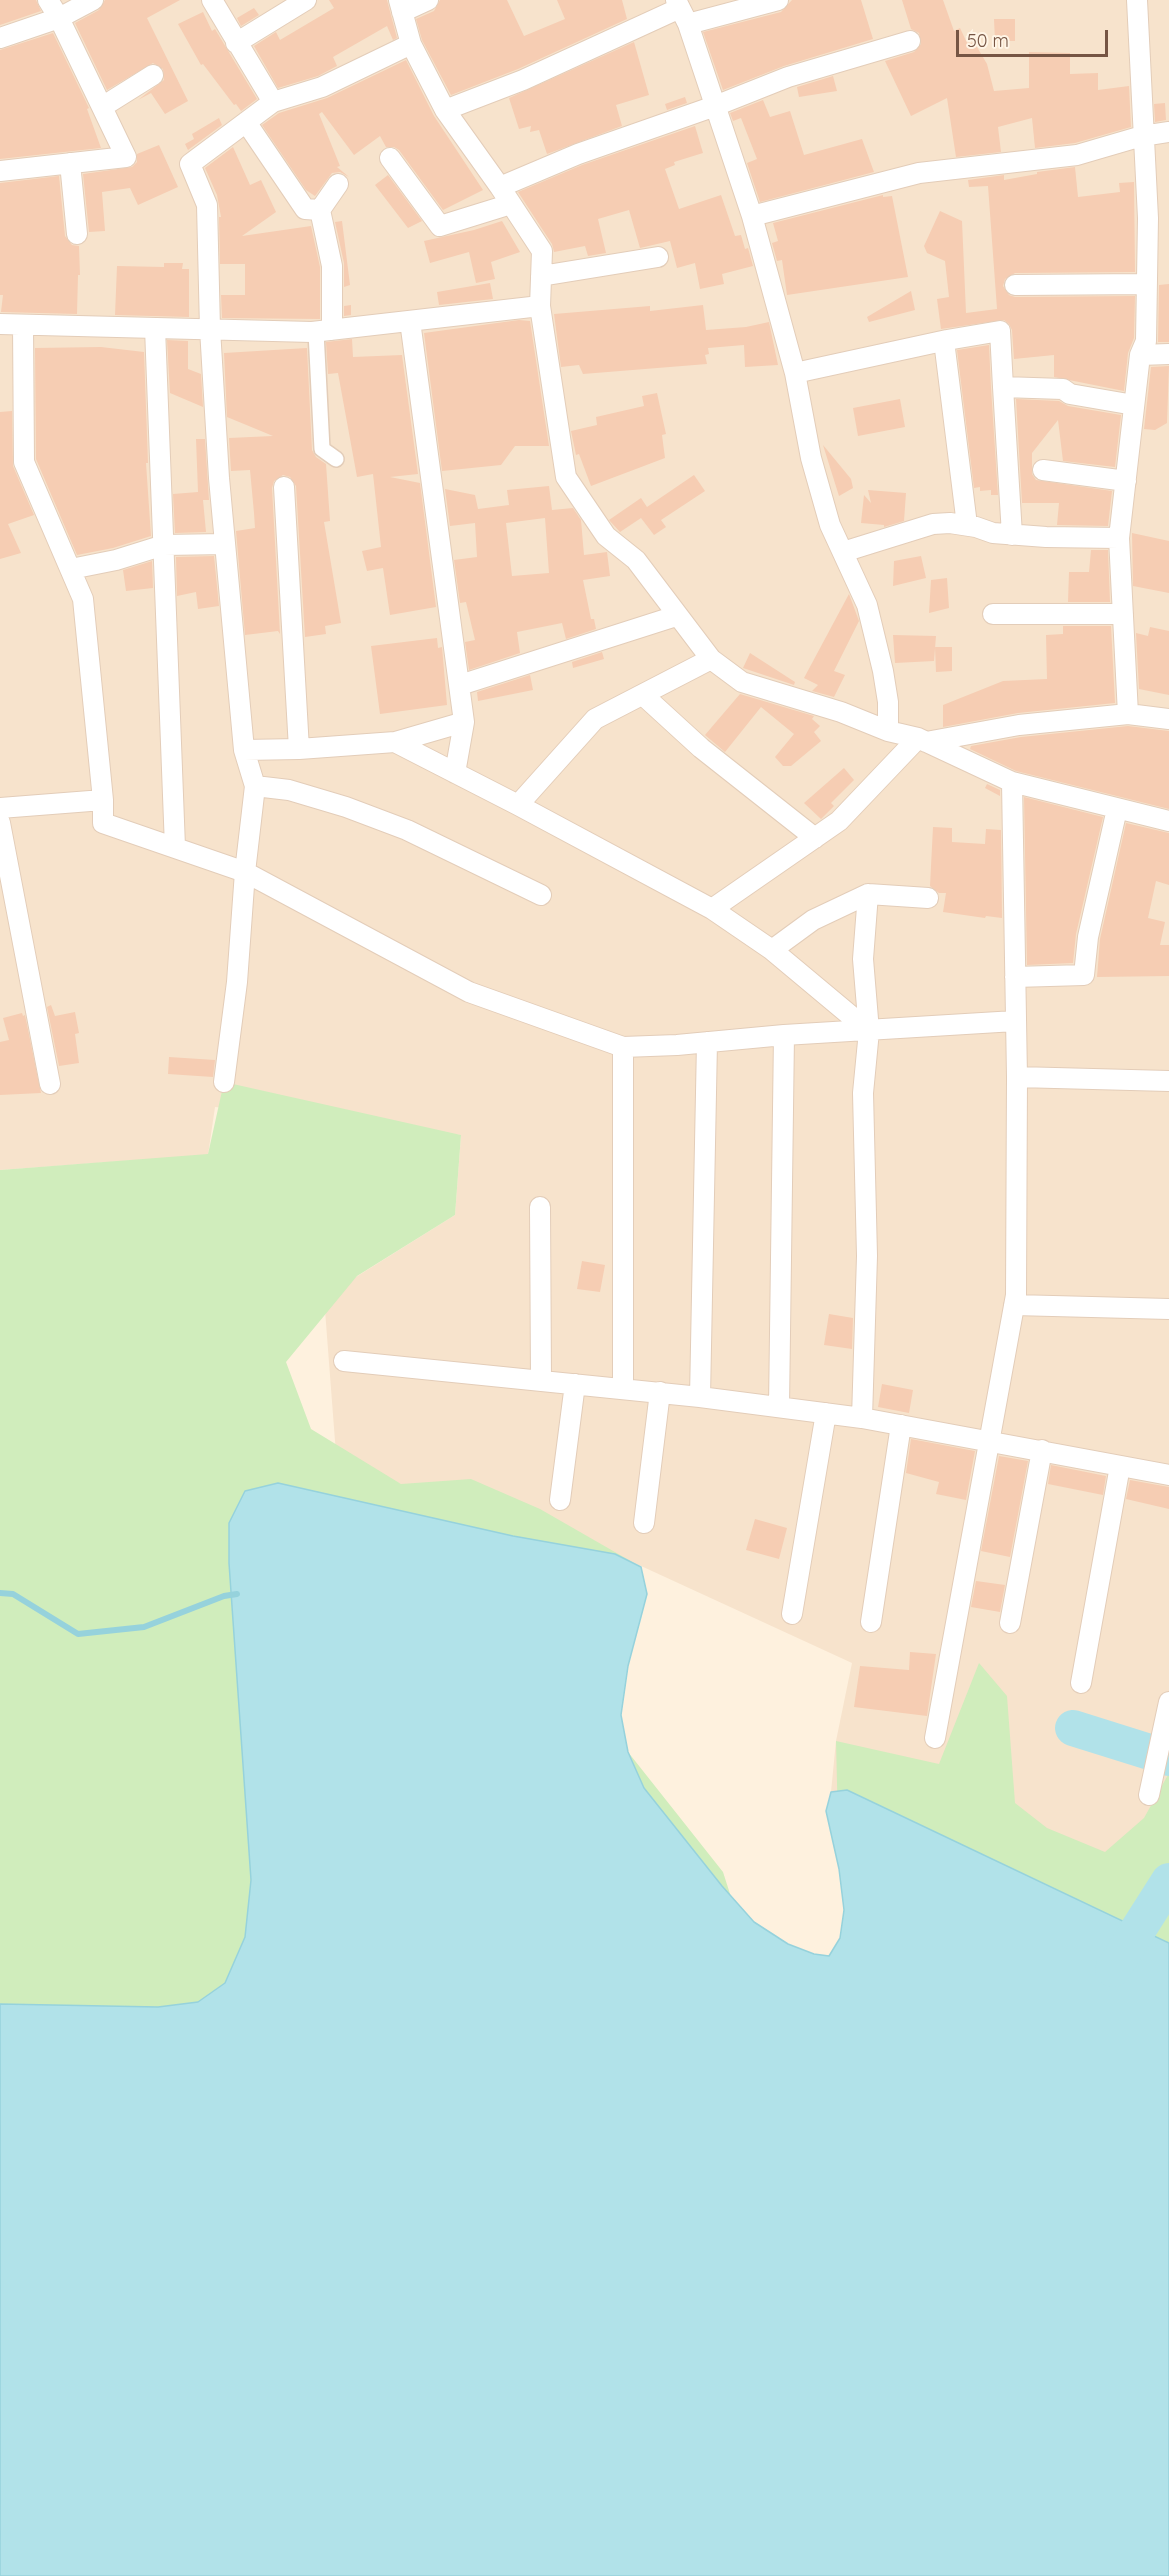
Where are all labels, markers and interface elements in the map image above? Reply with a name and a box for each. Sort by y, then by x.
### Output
scale bar [959,18,1110,56]
text: 50 m [967,29,1009,52]

